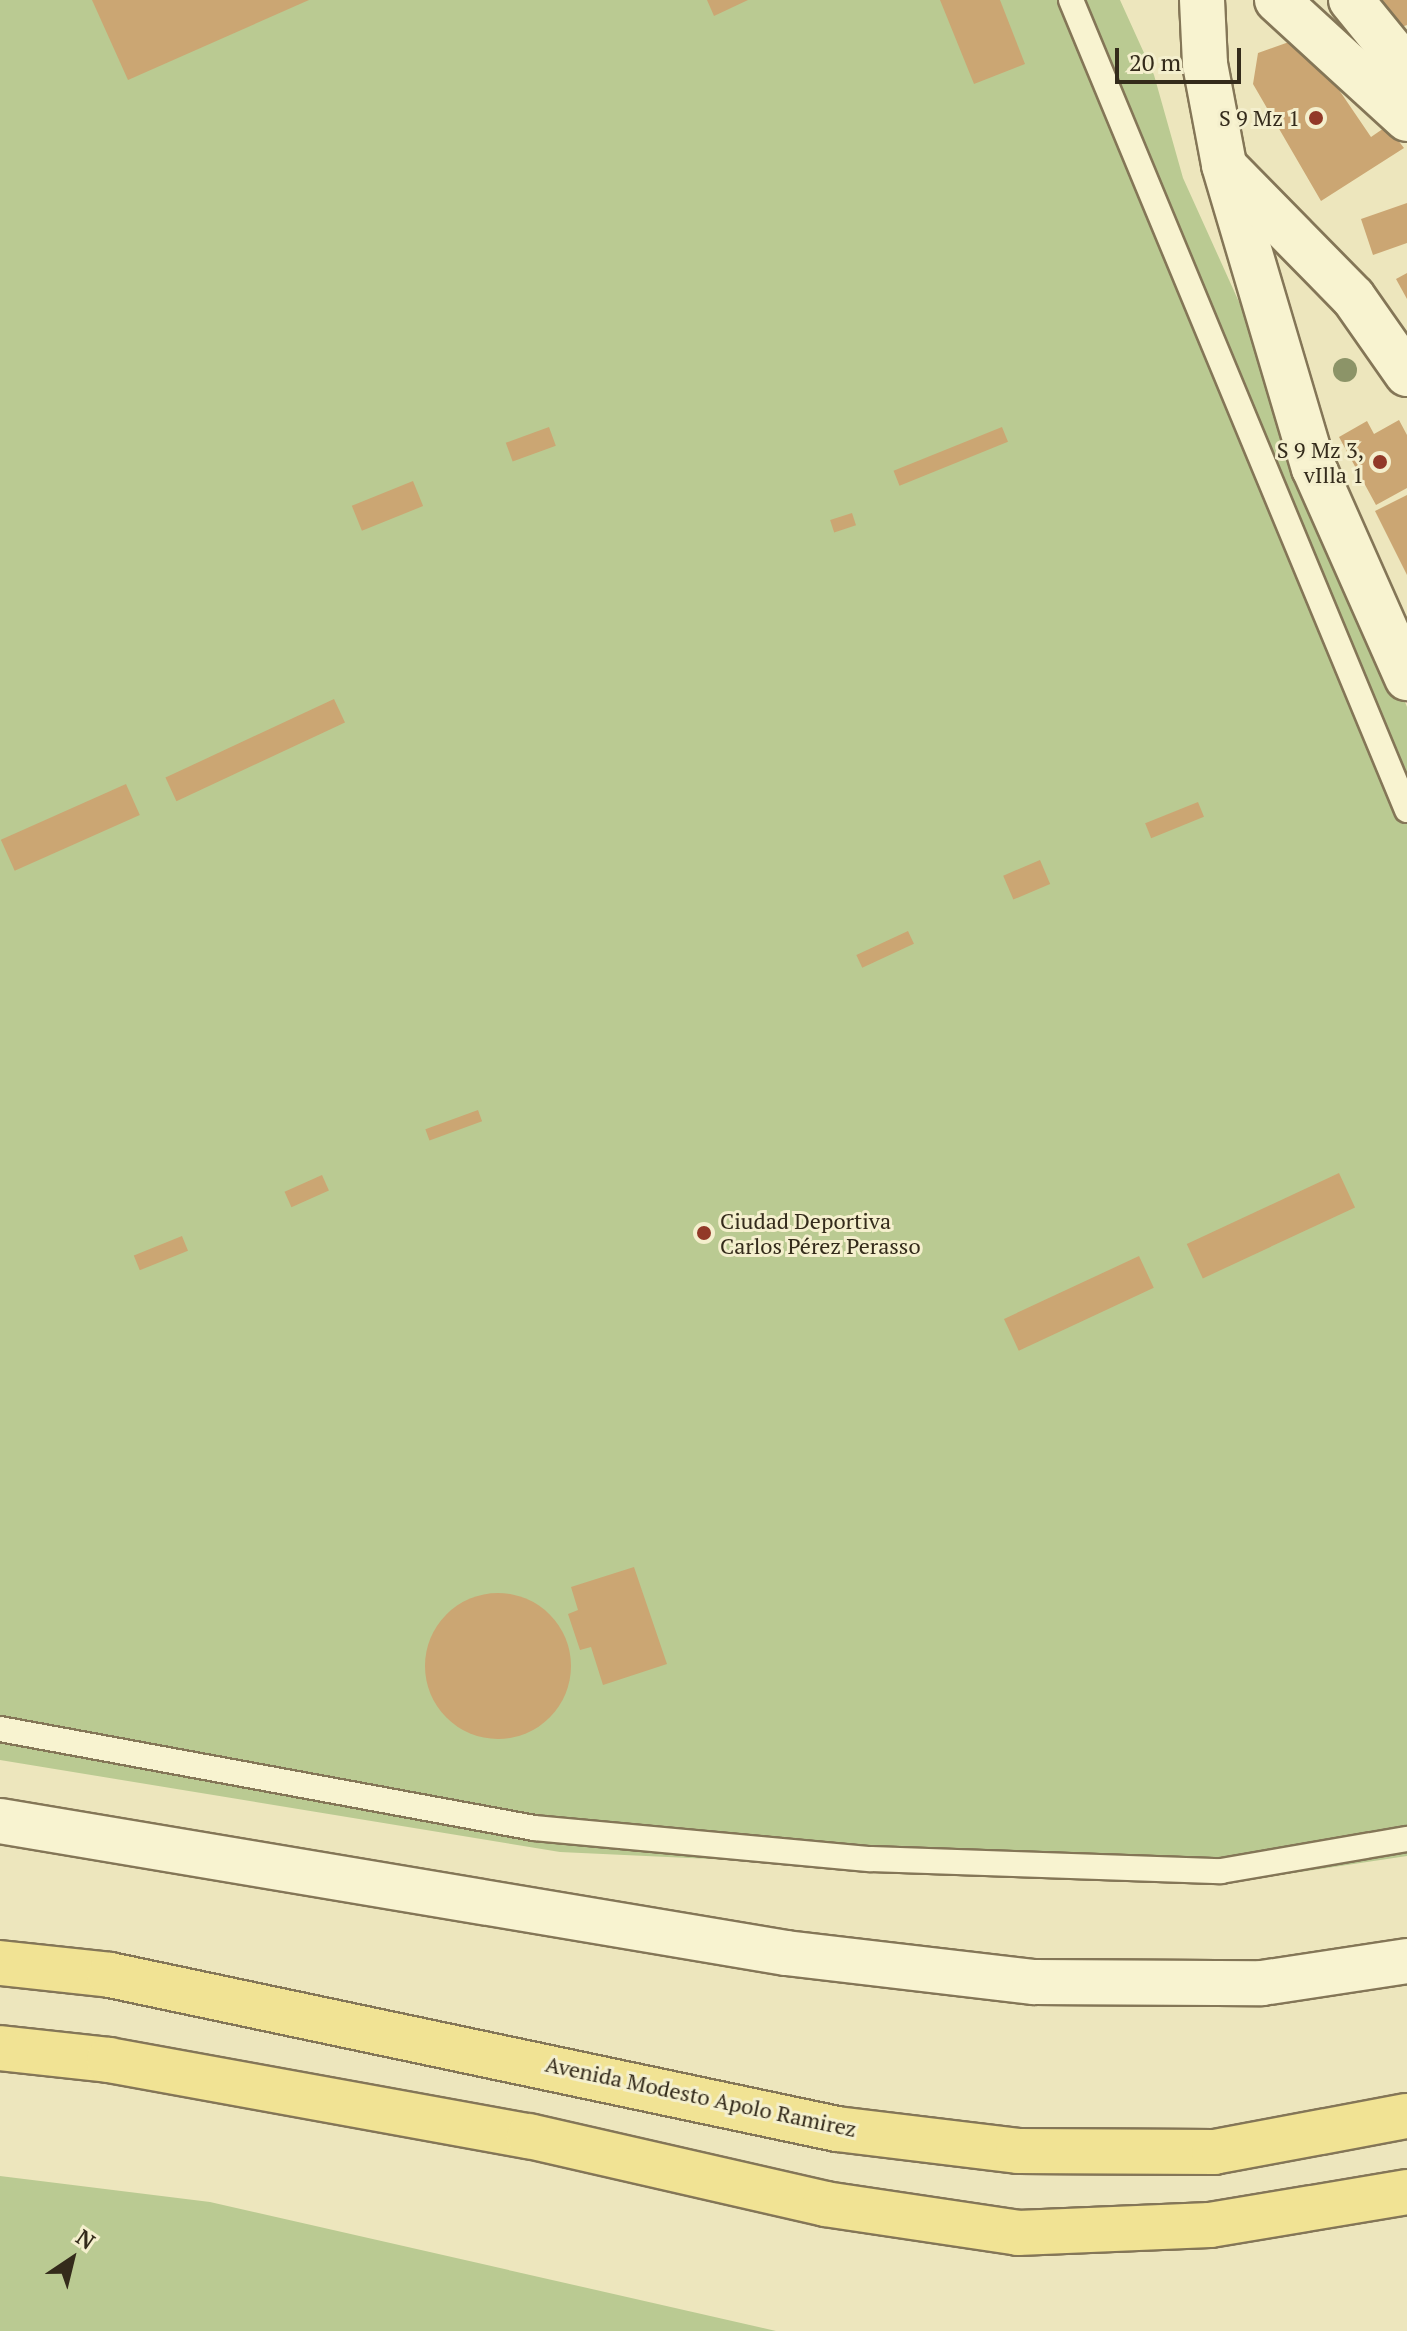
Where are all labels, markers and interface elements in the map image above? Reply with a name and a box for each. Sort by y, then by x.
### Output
scale bar [1119,32,1245,82]
text: 20 m [1129,46,1181,78]
place label: S 9 Mz 1 [1219,105,1300,131]
marker: S 9 Mz 1 [1307,109,1325,127]
place label: S 9 Mz 3, vIlla 1 [1277,436,1364,488]
marker: S 9 Mz 3, vIlla 1 [1371,453,1389,471]
place label: Ciudad Deportiva Carlos Pérez Perasso [720,1207,921,1258]
marker: Ciudad Deportiva Carlos Pérez Perasso [695,1224,713,1242]
street label: Avenida Modesto Apolo Ramirez [543,2050,859,2142]
north arrow [32,2219,112,2299]
text: N [71,2222,101,2256]

